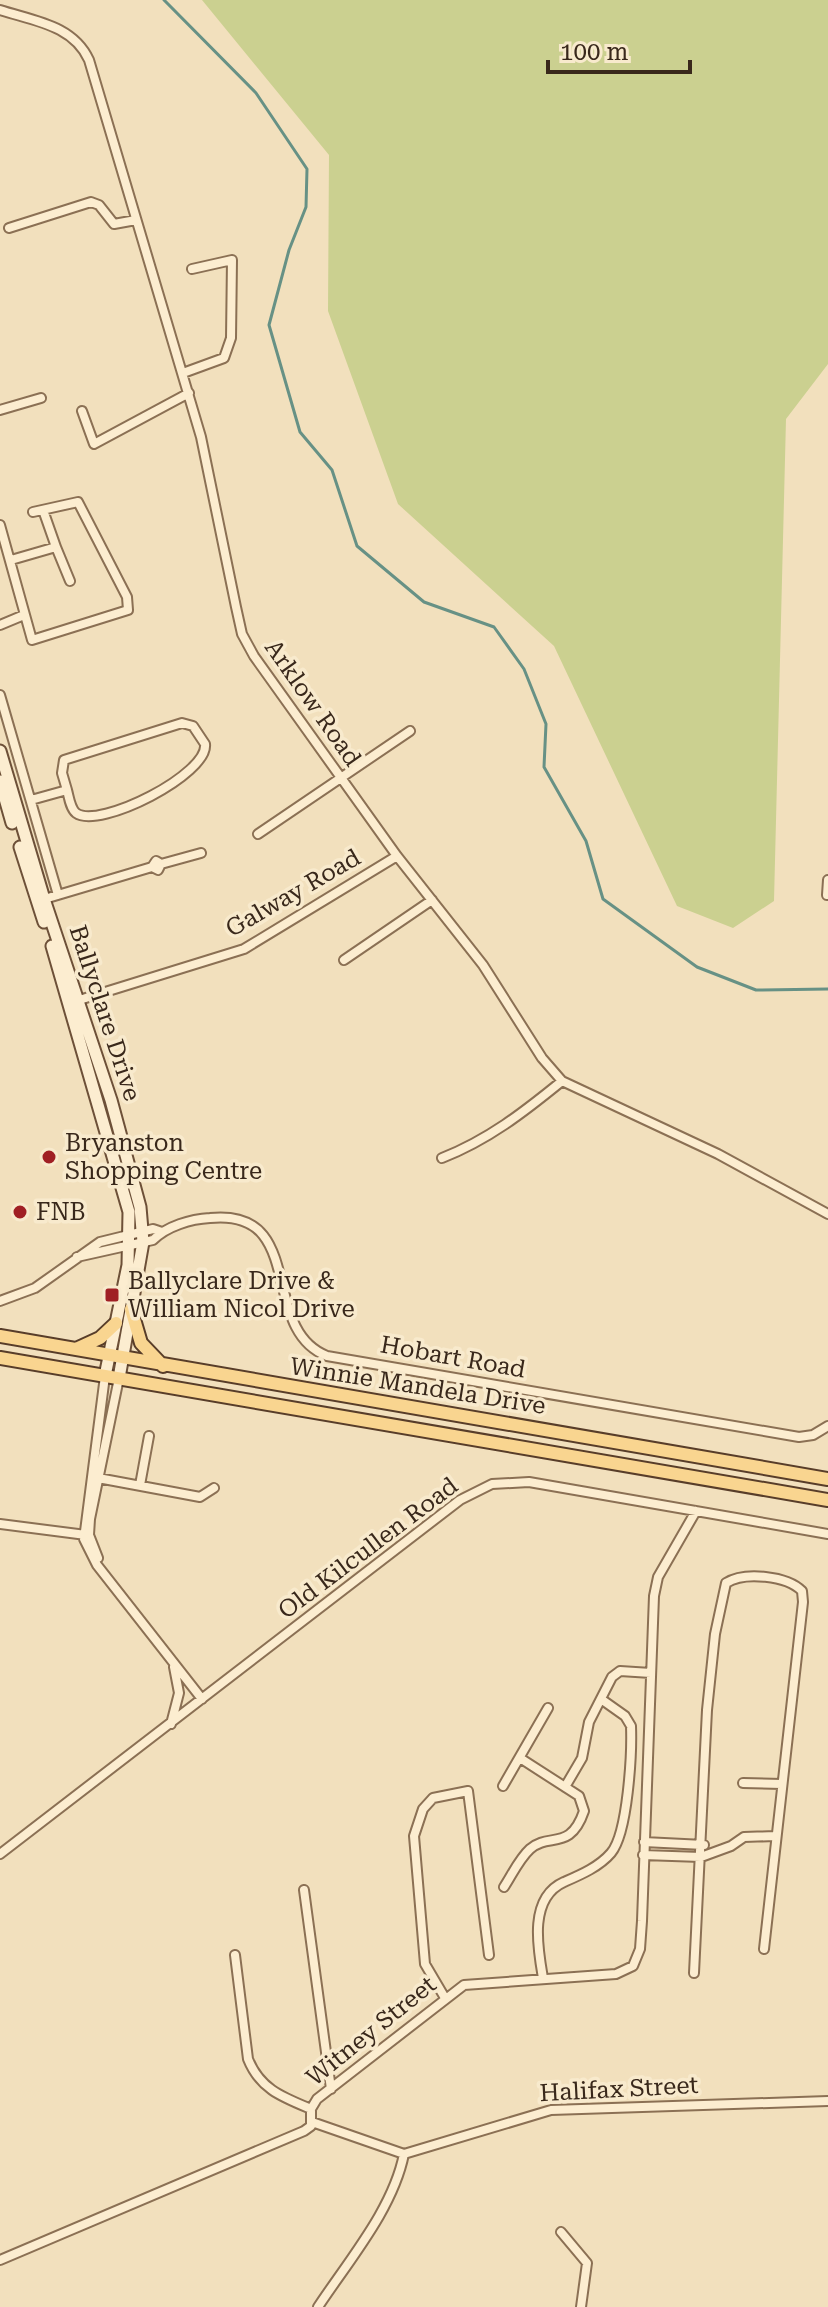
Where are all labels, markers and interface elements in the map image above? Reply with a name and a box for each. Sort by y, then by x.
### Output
scale bar [548,24,690,74]
text: 100 m [560,38,628,66]
street label: Arklow Road [259,634,367,772]
street label: Galway Road [221,843,365,943]
street label: Ballyclare Drive [63,922,147,1104]
place label: Bryanston Shopping Centre [65,1129,262,1185]
marker: Bryanston Shopping Centre [40,1148,58,1166]
place label: FNB [36,1198,86,1226]
marker: FNB [11,1203,29,1221]
place label: Ballyclare Drive & William Nicol Drive [128,1267,355,1323]
marker: Ballyclare Drive & William Nicol Drive [103,1286,121,1304]
street label: Hobart Road [378,1330,528,1384]
street label: Winnie Mandela Drive [288,1352,548,1420]
street label: Old Kilcullen Road [273,1471,463,1625]
street label: Witney Street [301,1970,441,2092]
street label: Halifax Street [539,2071,699,2107]

